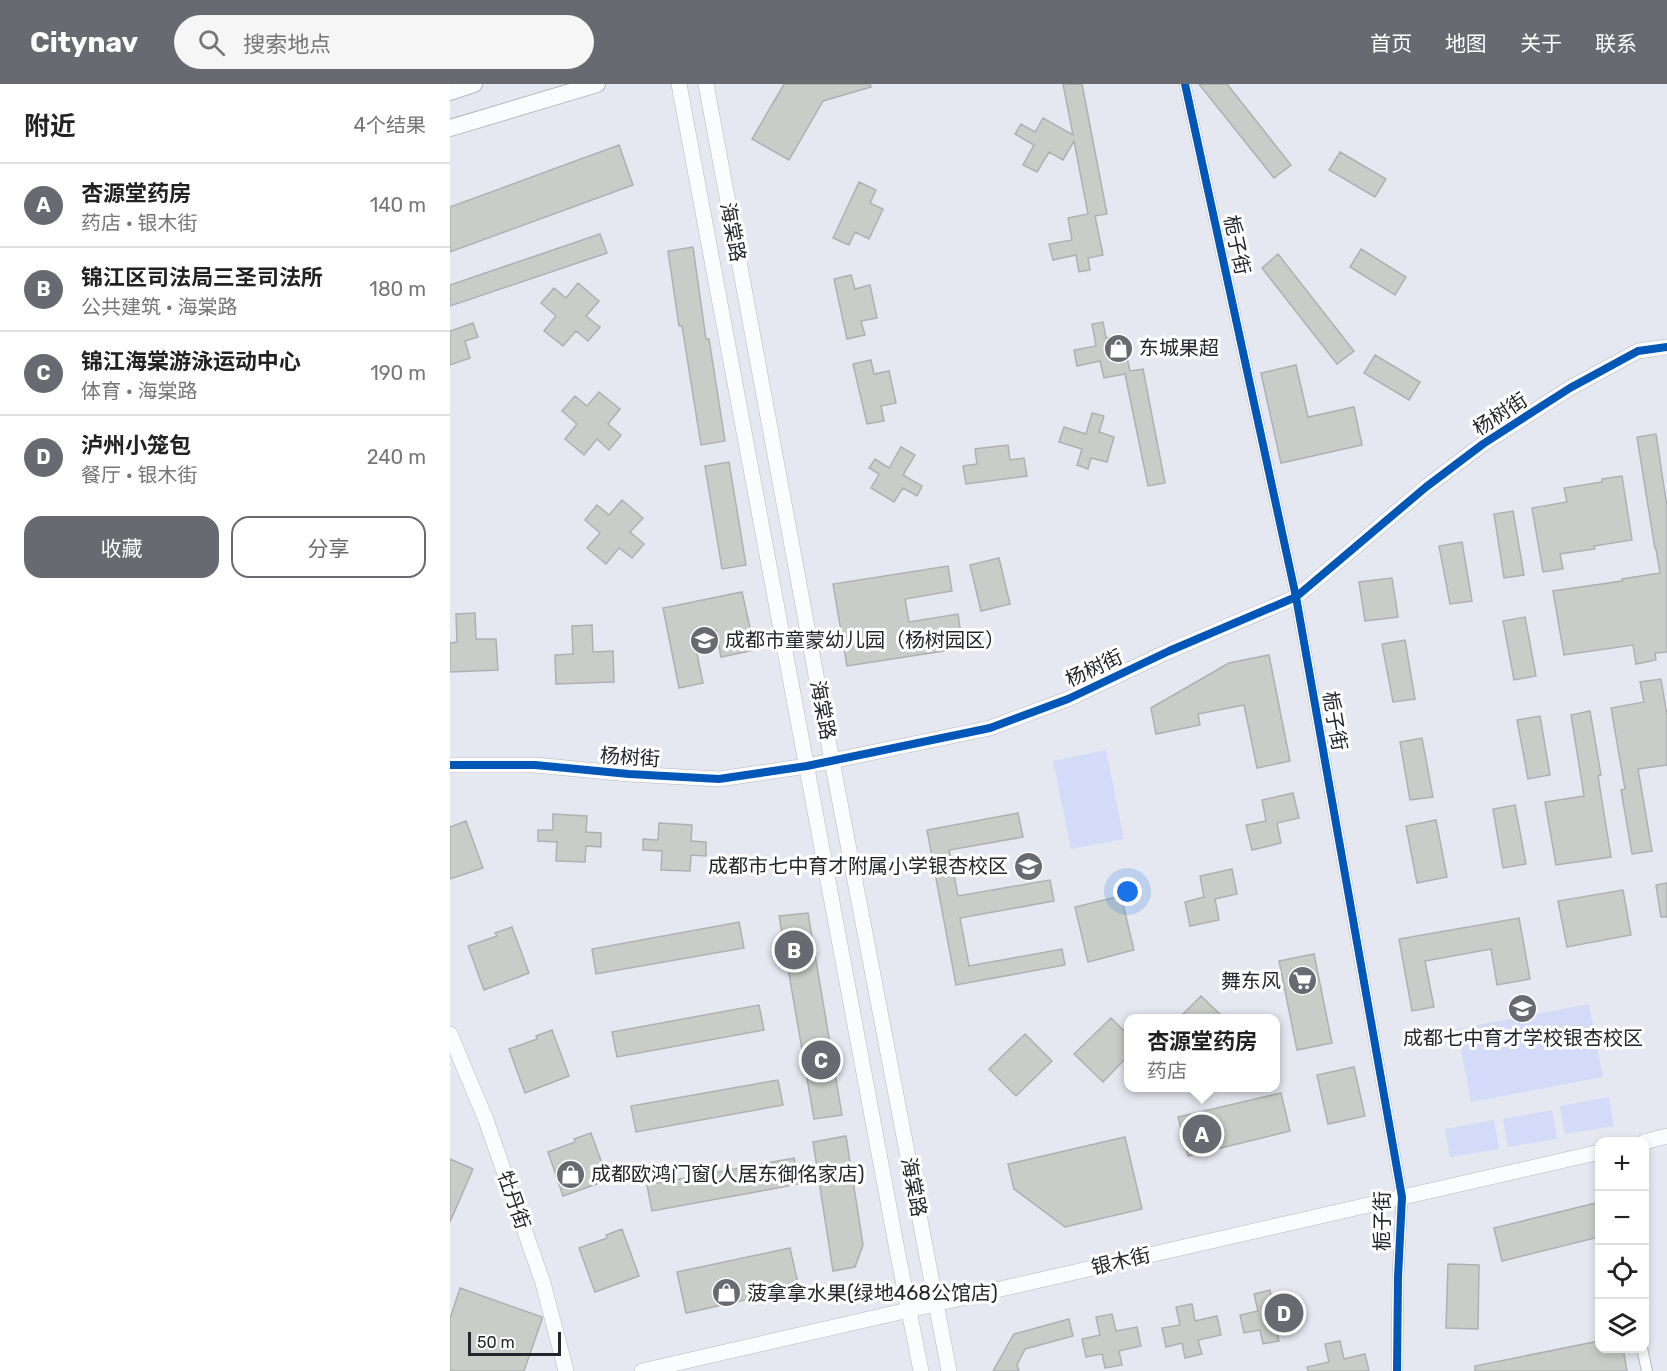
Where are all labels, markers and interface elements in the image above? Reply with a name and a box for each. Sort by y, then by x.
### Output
search box [174,15,594,69]
text: Citynav [30,26,138,59]
icon: search [195,26,228,59]
text: 搜索地点 [243,31,331,58]
text: 首页 [1370,31,1412,56]
text: 地图 [1445,31,1487,56]
text: 关于 [1520,31,1562,56]
text: 联系 [1595,31,1637,56]
text: 附近 [24,111,76,142]
text: 4个结果 [354,113,426,137]
text: 杏源堂药房 [81,180,191,207]
text: A [36,193,51,217]
text: 140 m [370,193,426,217]
street label: 海棠路 [715,200,751,264]
text: 药店 · 银木街 [81,211,197,235]
street label: 栀子街 [1219,213,1255,277]
text: 锦江区司法局三圣司法所 [81,264,323,291]
text: B [36,277,51,301]
text: 180 m [369,277,426,301]
text: 公共建筑 · 海棠路 [81,295,237,319]
shop icon: 东城果超 [1102,332,1134,364]
place label: 东城果超 [1139,336,1219,360]
text: 锦江海棠游泳运动中心 [81,348,301,375]
text: C [36,361,51,385]
text: 190 m [370,361,426,385]
text: 体育 · 海棠路 [81,379,197,403]
street label: 杨树街 [1468,388,1532,440]
text: 泸州小笼包 [81,432,191,459]
text: D [36,445,51,469]
text: 240 m [367,445,426,469]
text: 餐厅 · 银木街 [81,463,197,487]
button: 收藏 [24,516,219,578]
button: 分享 [231,516,426,578]
school or university icon: 成都市童蒙幼儿园（杨树园区） [688,624,720,656]
place label: 成都市童蒙幼儿园（杨树园区） [725,628,1005,652]
street label: 杨树街 [1062,644,1126,692]
street label: 海棠路 [805,678,841,742]
street label: 栀子街 [1318,689,1352,753]
street label: 杨树街 [599,743,661,771]
school or university icon: 成都市七中育才附属小学银杏校区 [1013,850,1045,882]
place label: 成都市七中育才附属小学银杏校区 [708,854,1008,878]
your location [1113,877,1142,906]
pin: B [774,928,814,972]
supermarket icon: 舞东风 [1286,965,1318,997]
place label: 舞东风 [1221,969,1281,993]
school or university icon: 成都七中育才学校银杏校区 [1507,992,1539,1024]
popup [1124,1014,1280,1092]
place label: 成都七中育才学校银杏校区 [1403,1026,1643,1050]
text: 杏源堂药房 [1147,1028,1257,1055]
pin: C [802,1038,841,1082]
text: 药店 [1147,1059,1187,1083]
pin: A [1182,1112,1221,1156]
map controls [1595,1137,1649,1353]
button: + [1595,1137,1649,1191]
street label: 海棠路 [896,1155,932,1219]
shop icon: 成都欧鸿门窗(人居东御佲家店) [554,1158,586,1190]
place label: 成都欧鸿门窗(人居东御佲家店) [591,1162,865,1186]
street label: 牡丹街 [493,1168,535,1232]
street label: 栀子街 [1370,1191,1394,1251]
button: − [1595,1191,1649,1245]
street label: 银木街 [1089,1243,1153,1279]
button: locate [1595,1245,1649,1299]
shop icon: 菠拿拿水果(绿地468公馆店) [710,1277,742,1309]
place label: 菠拿拿水果(绿地468公馆店) [747,1281,998,1305]
pin: D [1264,1290,1304,1336]
button: layers [1595,1299,1649,1353]
scale bar [468,1329,561,1356]
text: 50 m [477,1333,515,1352]

